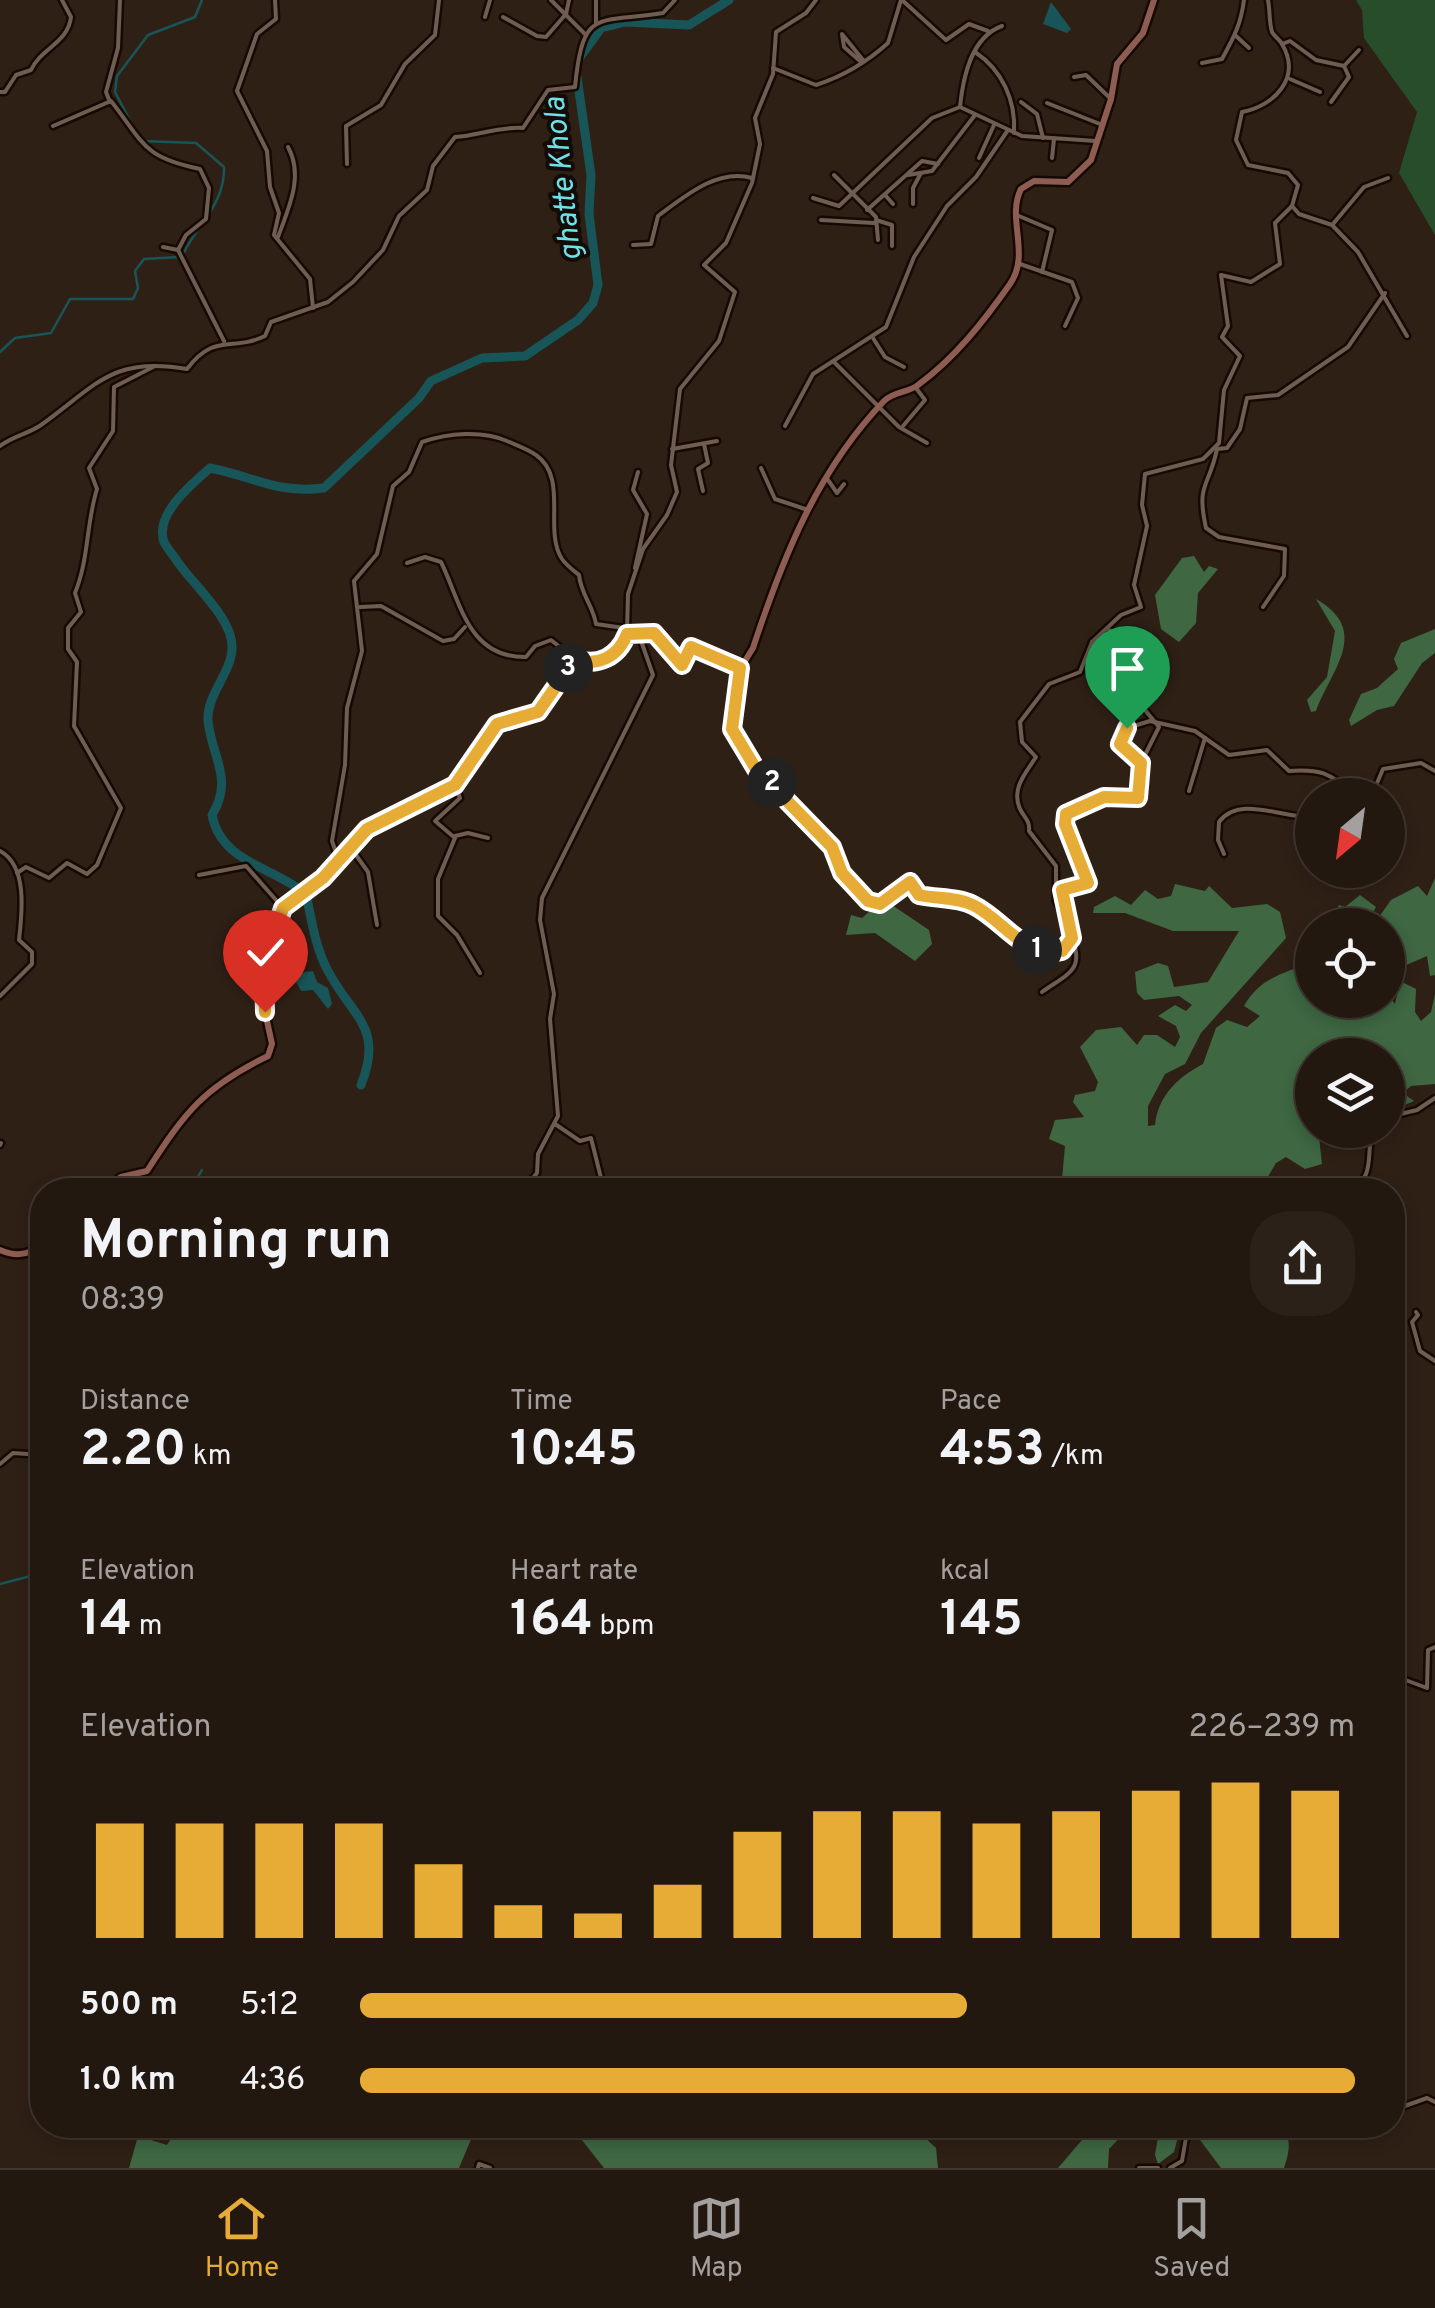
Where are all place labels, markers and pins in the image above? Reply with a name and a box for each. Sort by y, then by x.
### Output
pin [1085,626,1170,729]
pin: 3 [543,643,593,693]
pin: 2 [747,758,797,808]
pin [223,910,308,1013]
pin: 1 [1012,925,1062,975]

